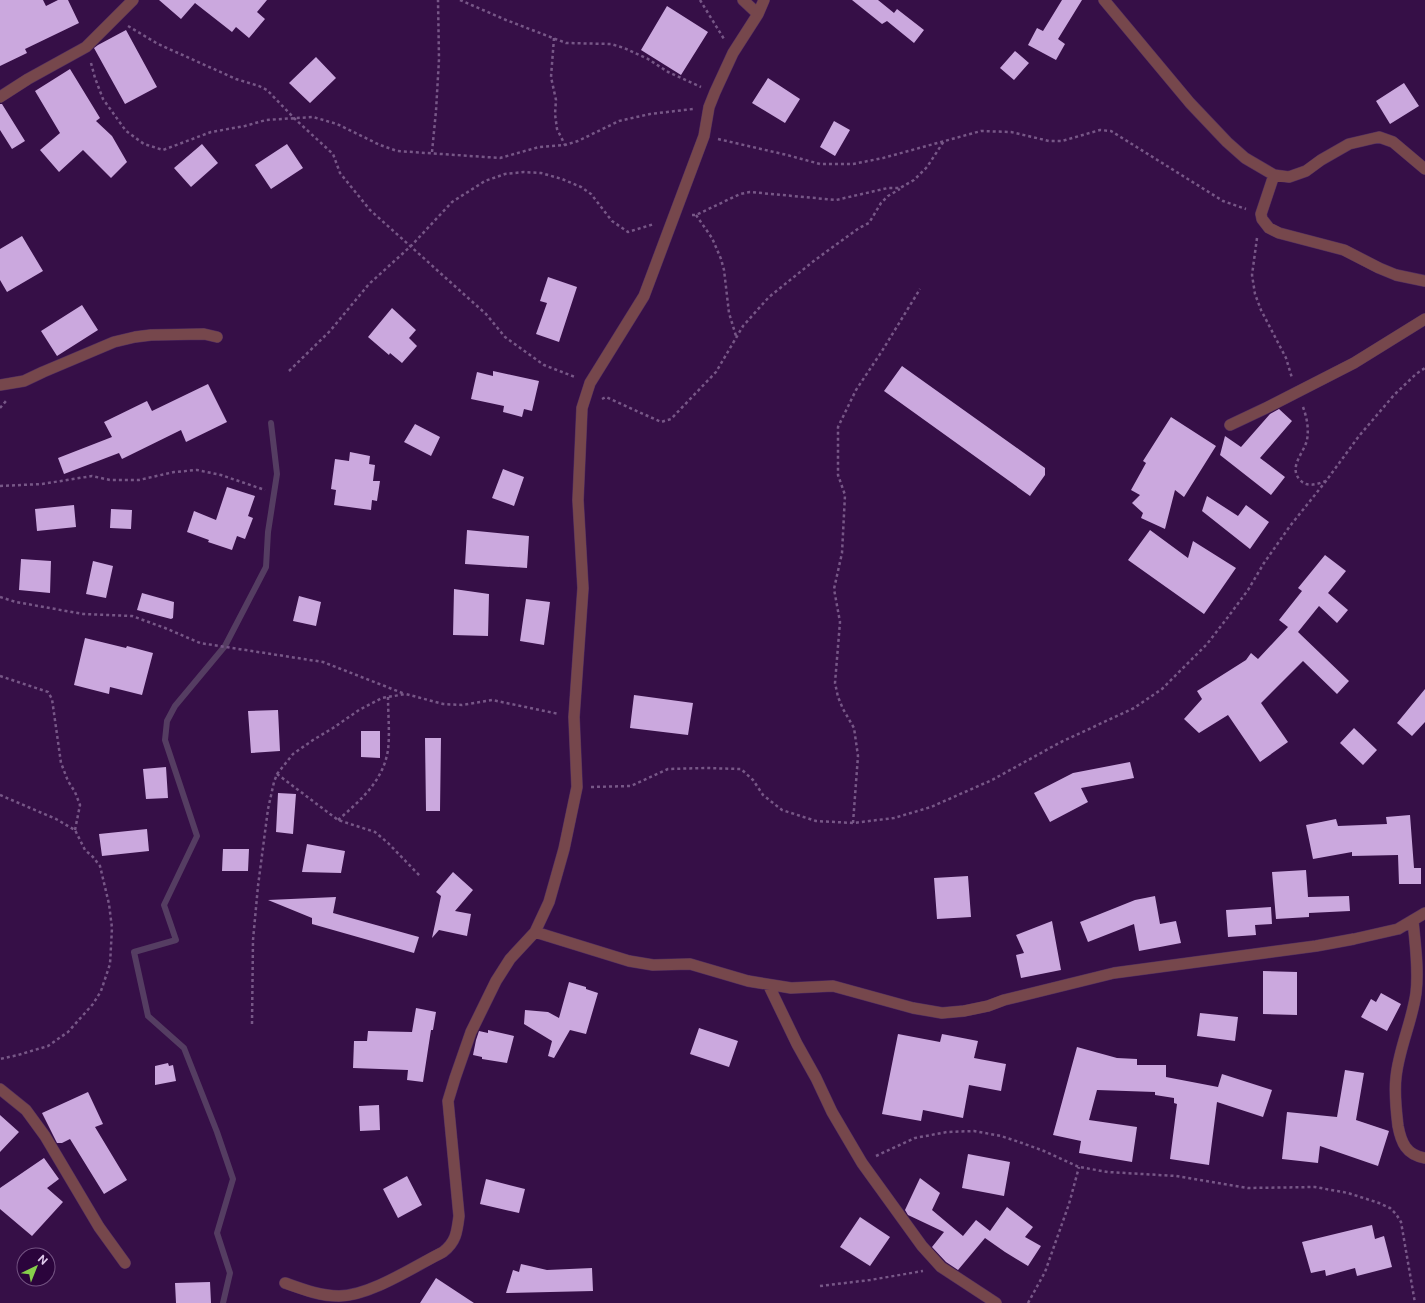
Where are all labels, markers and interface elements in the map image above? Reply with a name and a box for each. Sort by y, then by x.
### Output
north arrow [16,1247,56,1287]
text: N [36,1252,50,1267]

